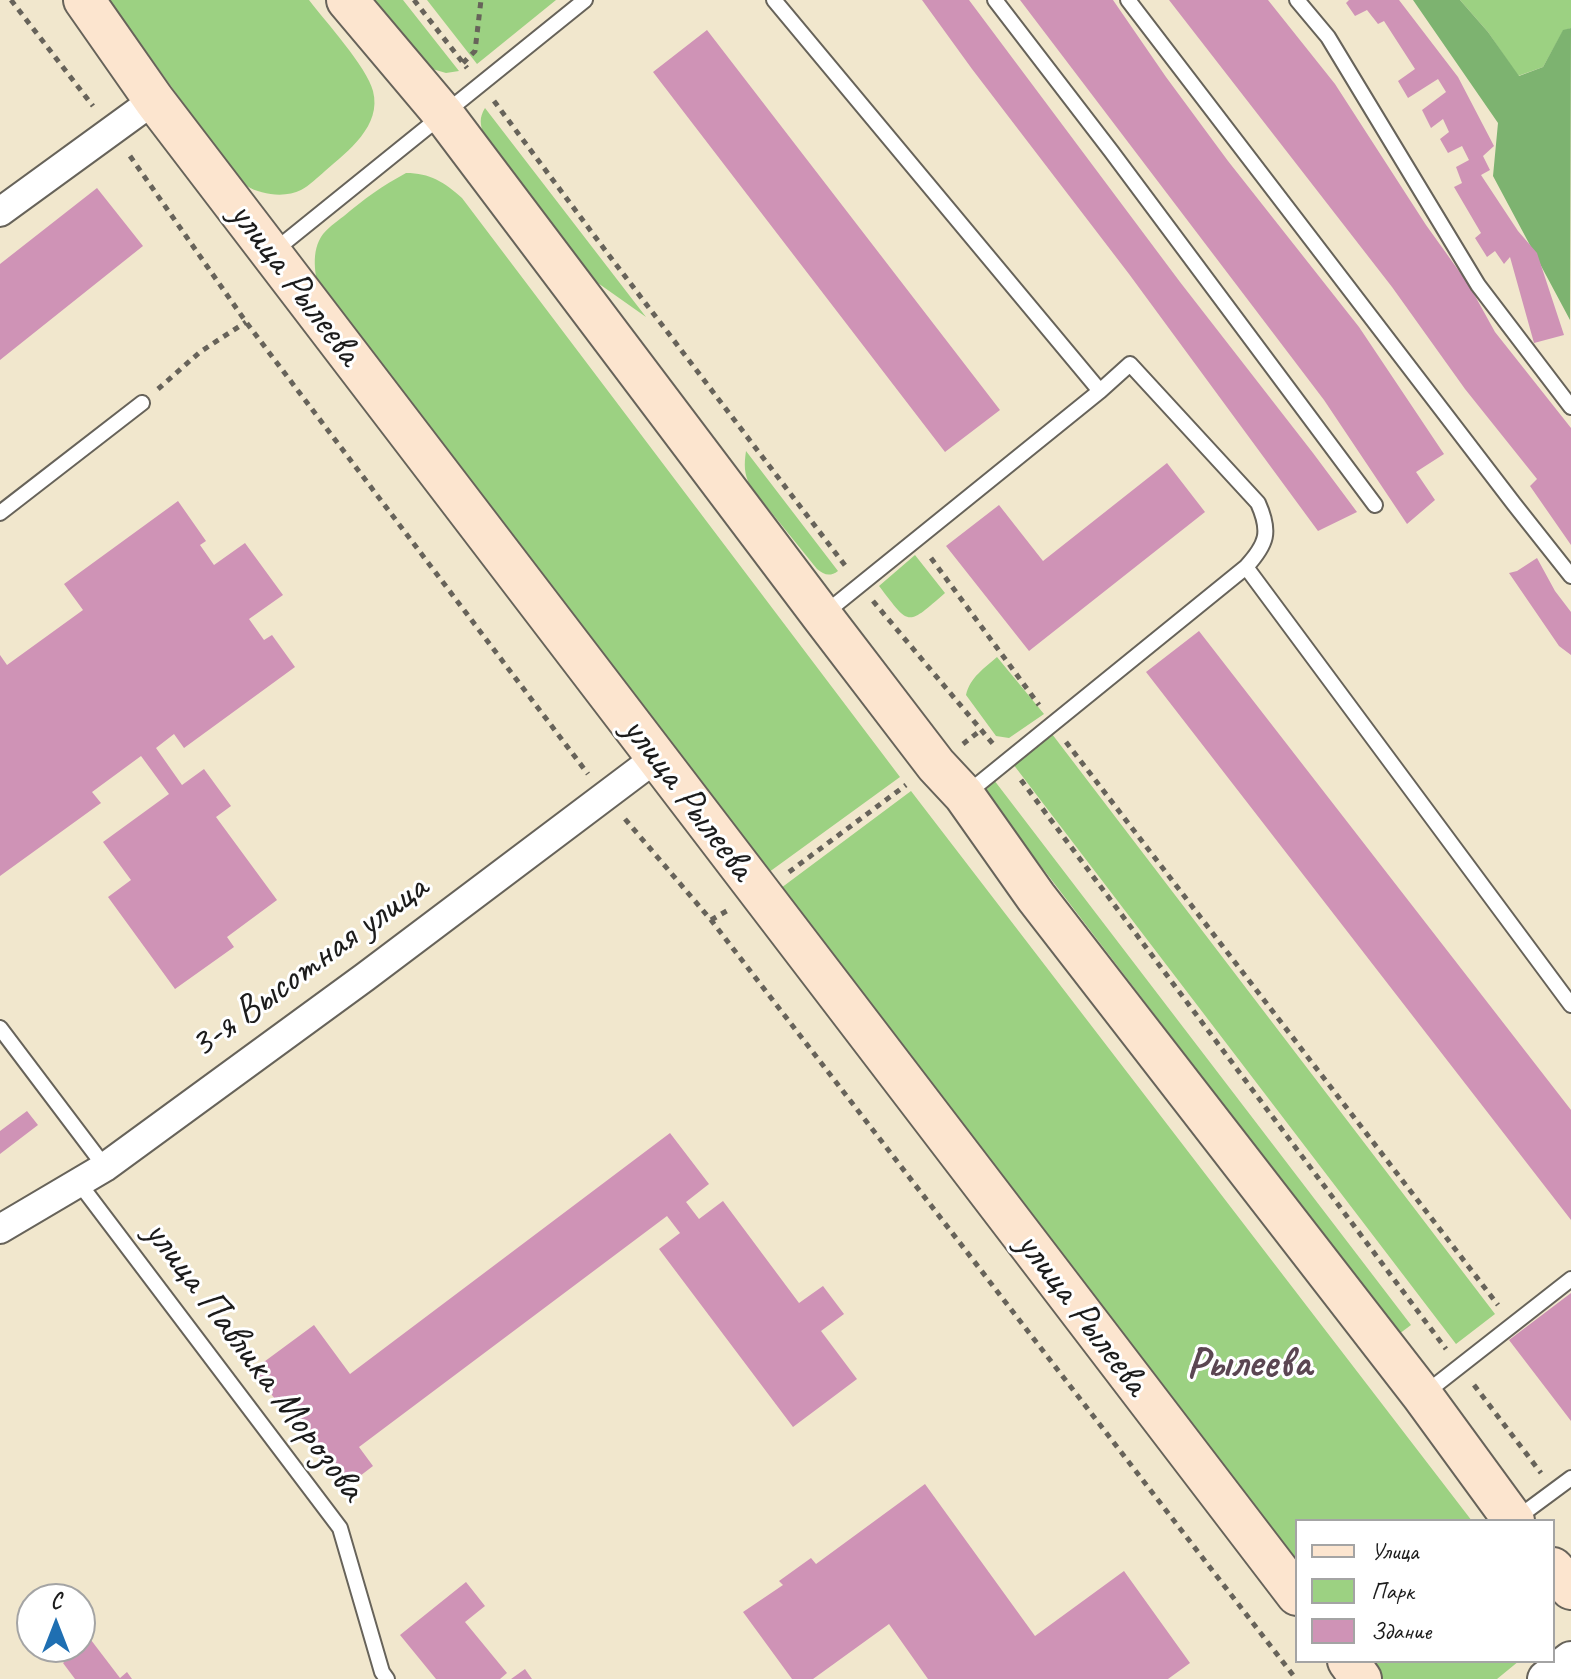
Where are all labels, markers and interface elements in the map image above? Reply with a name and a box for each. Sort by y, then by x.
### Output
street label: улица Рылеева [218,193,372,375]
street label: улица Рылеева [611,708,765,890]
street label: 3-я Высотная улица [181,865,437,1069]
street label: улица Павлика Морозова [133,1211,375,1511]
street label: улица Рылеева [1005,1223,1159,1405]
district label: Рылеева [1187,1338,1311,1390]
legend [1295,1519,1555,1663]
text: Улица [1371,1536,1419,1566]
text: Парк [1371,1576,1414,1606]
north arrow [16,1583,96,1663]
text: С [51,1587,61,1615]
text: Здание [1371,1616,1431,1646]

